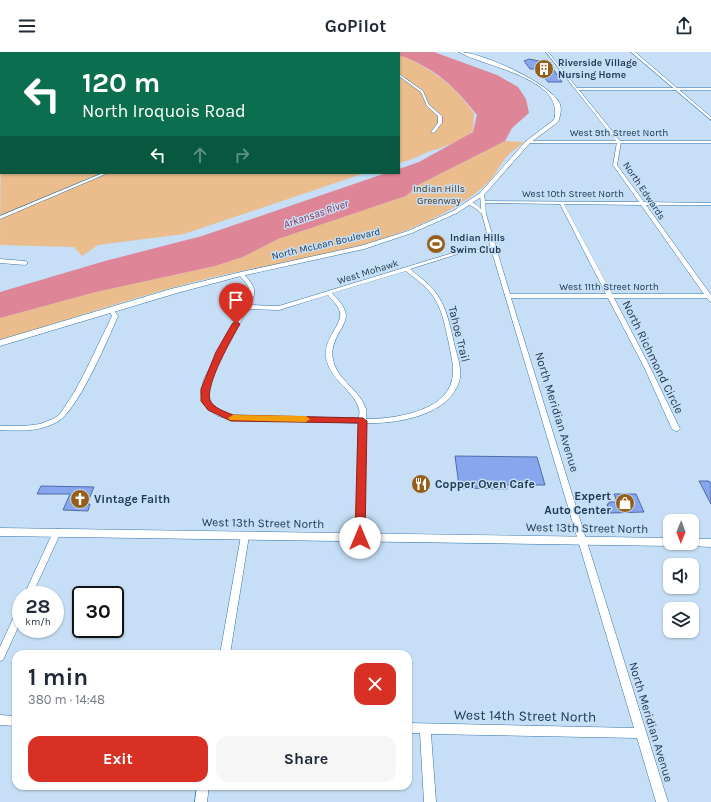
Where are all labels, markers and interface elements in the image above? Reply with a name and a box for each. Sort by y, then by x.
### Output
icon: menu [16,15,38,37]
text: GoPilot [325,15,386,37]
icon: share [673,15,695,37]
place label: Riverside Village Nursing Home [558,57,637,81]
building icon: Riverside Village Nursing Home [533,58,555,80]
text: 120 m [82,66,160,99]
icon: left [16,68,68,120]
text: North Iroquois Road [82,100,246,122]
street label: West 9th Street North [570,127,668,139]
icon: left [147,144,169,166]
icon: ahead [189,144,211,166]
icon: right [231,144,253,166]
street label: North Edwards [620,160,668,222]
park label: Indian Hills Greenway [413,183,465,207]
street label: West 10th Street North [522,188,624,200]
water label: Arkansas River [282,196,351,231]
street label: North McLean Boulevard [270,226,382,262]
place label: Indian Hills Swim Club [450,232,505,256]
sports icon: Indian Hills Swim Club [425,233,447,255]
street label: West Mohawk [336,257,400,287]
street label: West 11th Street North [559,281,659,293]
pin [219,283,253,324]
icon: arrive [225,289,247,311]
street label: North Richmond Circle [620,298,686,416]
street label: Tahoe Trail [445,304,473,364]
street label: North Meridian Avenue [532,350,582,474]
restaurant icon: Copper Oven Cafe [410,473,432,495]
place label: Copper Oven Cafe [435,477,535,491]
church icon: Vintage Faith [69,488,91,510]
place label: Expert Auto Center [544,489,611,517]
place label: Vintage Faith [94,492,170,506]
shop icon: Expert Auto Center [614,492,636,514]
north arrow [663,514,699,550]
map controls [663,514,699,638]
street label: West 13th Street North [202,515,324,531]
position arrow [339,517,381,559]
street label: West 13th Street North [526,520,648,536]
button: sound [663,558,699,594]
speed limit sign: 30 [72,586,124,638]
text: 28 [25,595,51,618]
button: layers [663,602,699,638]
text: km/h [25,616,51,628]
street label: North Meridian Avenue [626,660,676,784]
text: 1 min [28,663,88,691]
button: close [354,663,396,705]
text: 380 m · 14:48 [28,692,105,707]
street label: West 14th Street North [454,706,596,726]
button: Exit [28,736,208,782]
button: Share [216,736,396,782]

